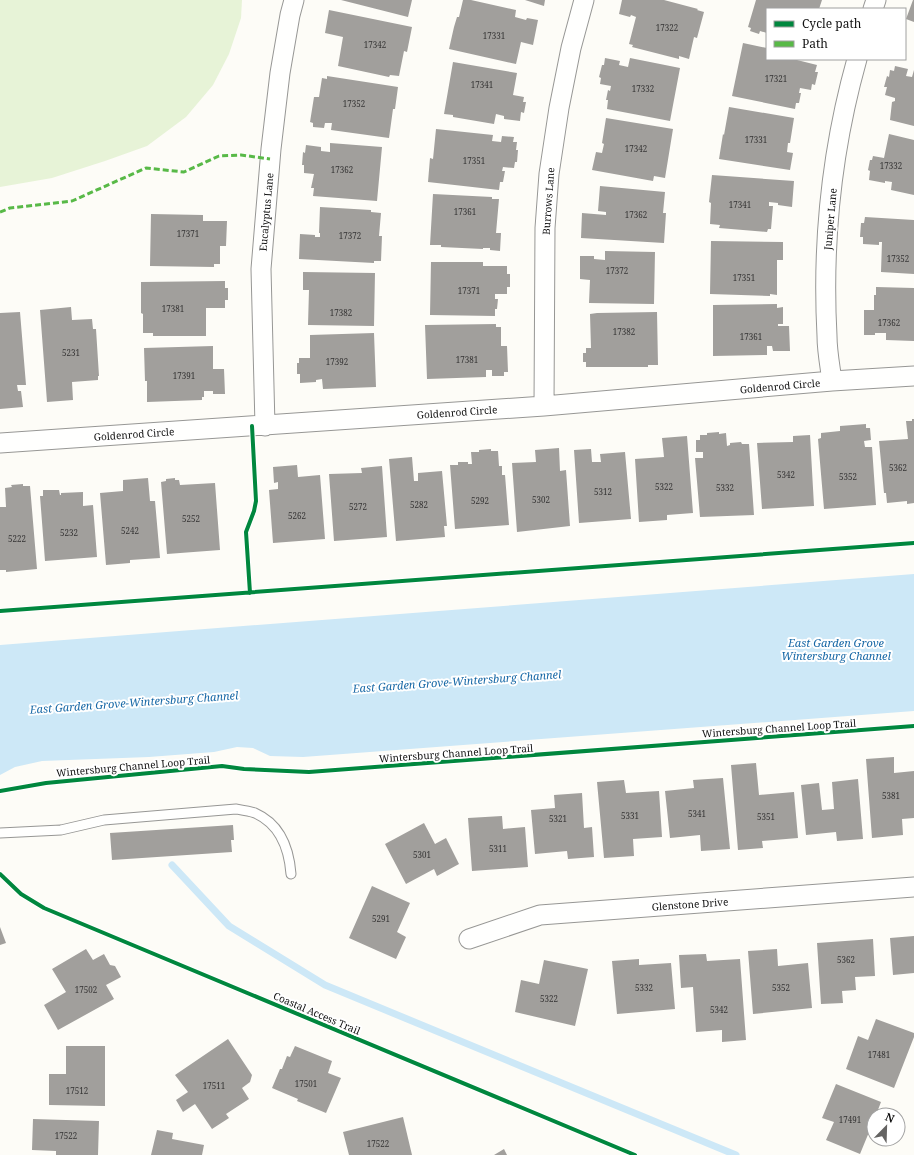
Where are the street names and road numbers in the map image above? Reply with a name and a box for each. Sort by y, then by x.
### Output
street label: Burrows Lane [539,167,557,235]
street label: Eucalyptus Lane [256,172,276,252]
street label: Juniper Lane [820,187,840,252]
street label: Goldenrod Circle [739,376,821,396]
street label: Goldenrod Circle [416,402,498,422]
street label: Goldenrod Circle [93,424,175,444]
street label: Wintersburg Channel Loop Trail [701,716,857,740]
street label: Wintersburg Channel Loop Trail [378,741,534,765]
street label: Wintersburg Channel Loop Trail [55,752,211,780]
street label: Glenstone Drive [651,894,729,914]
street label: Coastal Access Trail [271,988,363,1038]

